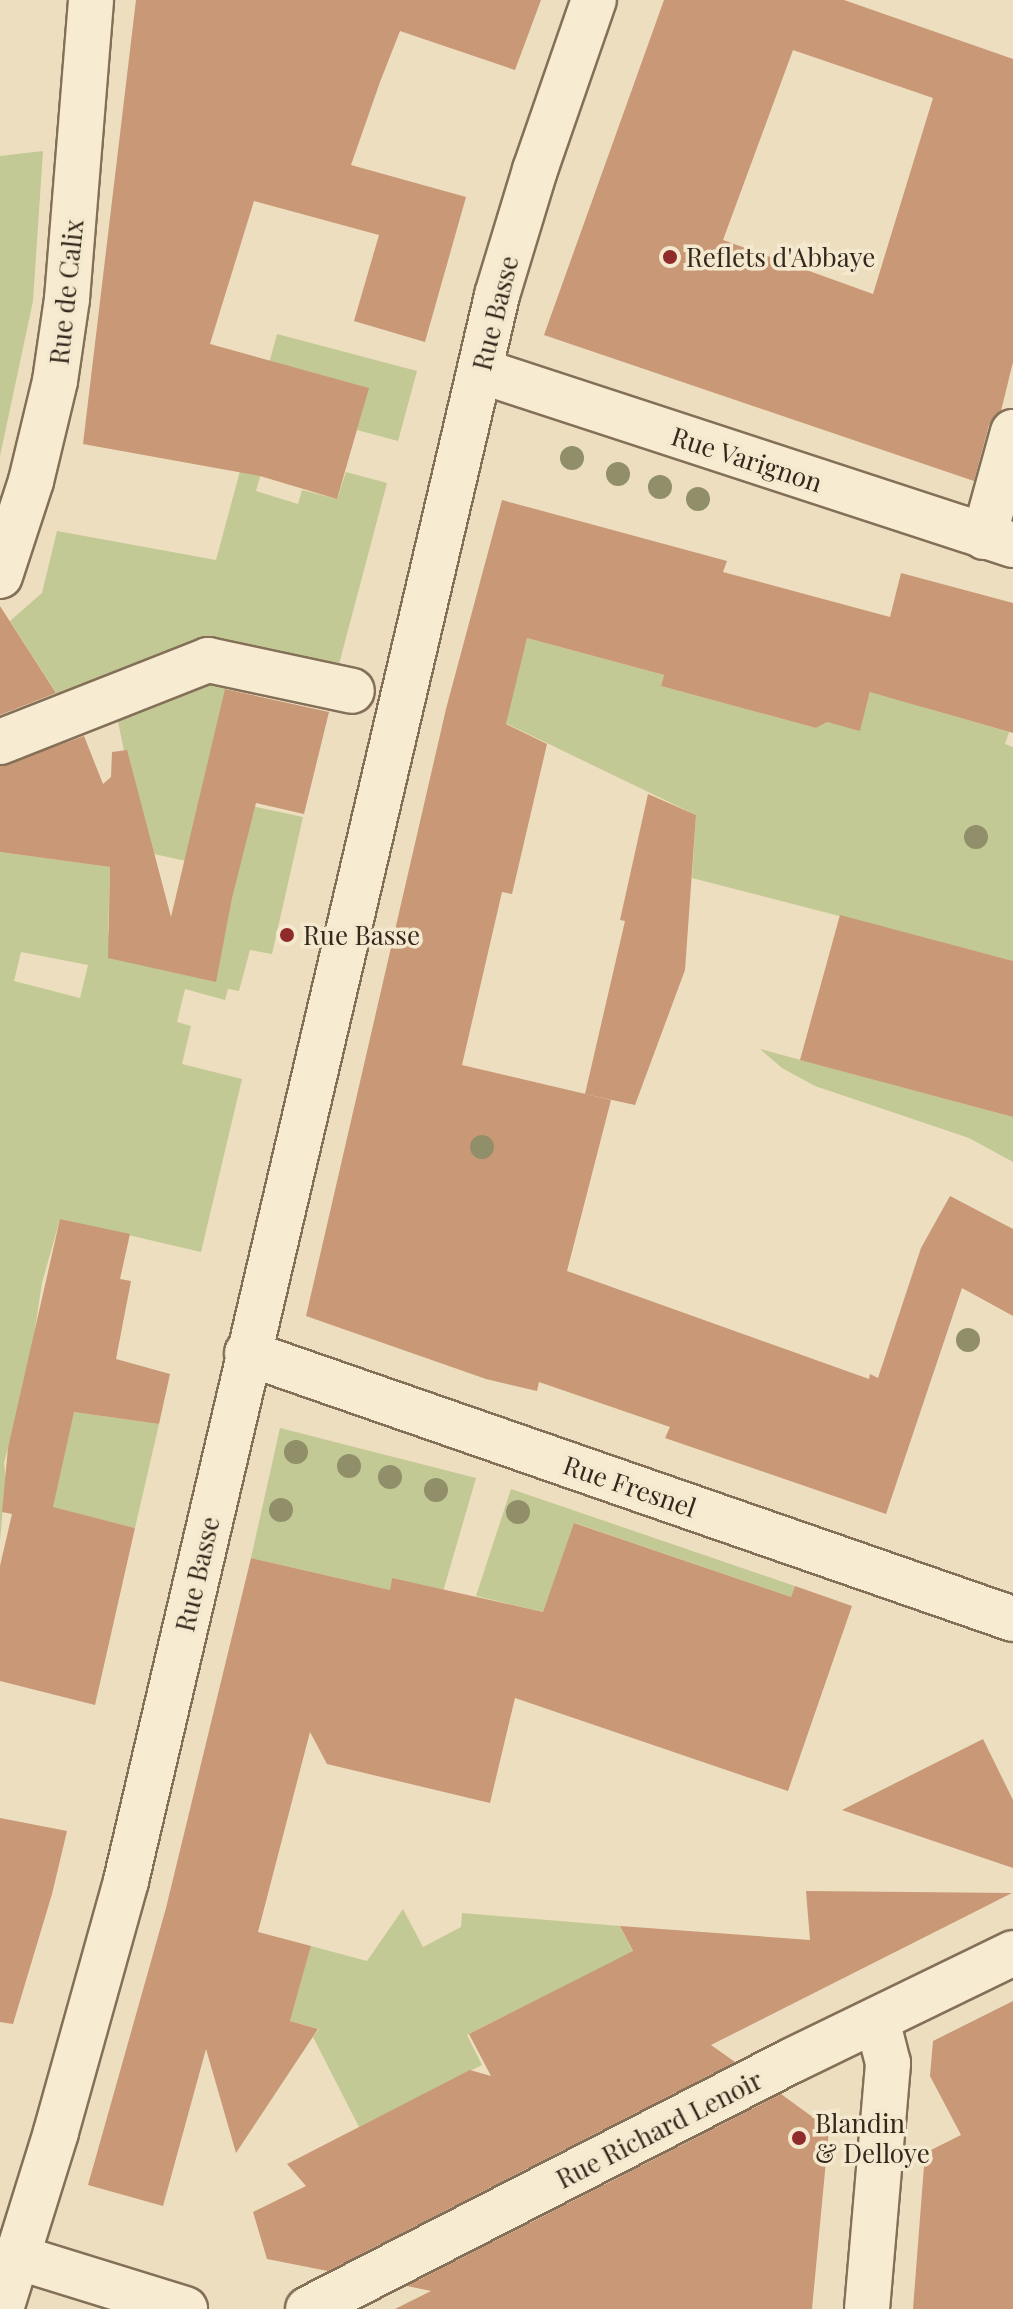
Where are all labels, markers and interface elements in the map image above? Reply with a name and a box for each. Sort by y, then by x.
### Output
street label: Rue de Calix [43,218,89,366]
place label: Reflets d'Abbaye [686,241,875,273]
marker: Reflets d'Abbaye [661,248,679,266]
street label: Rue Basse [466,252,524,374]
street label: Rue Varignon [667,420,827,498]
place label: Rue Basse [303,919,420,951]
marker: Rue Basse [278,926,296,944]
street label: Rue Fresnel [560,1449,700,1523]
street label: Rue Basse [169,1513,225,1635]
street label: Rue Richard Lenoir [551,2064,767,2194]
place label: Blandin & Delloye [815,2107,930,2168]
marker: Blandin & Delloye [790,2129,808,2147]

